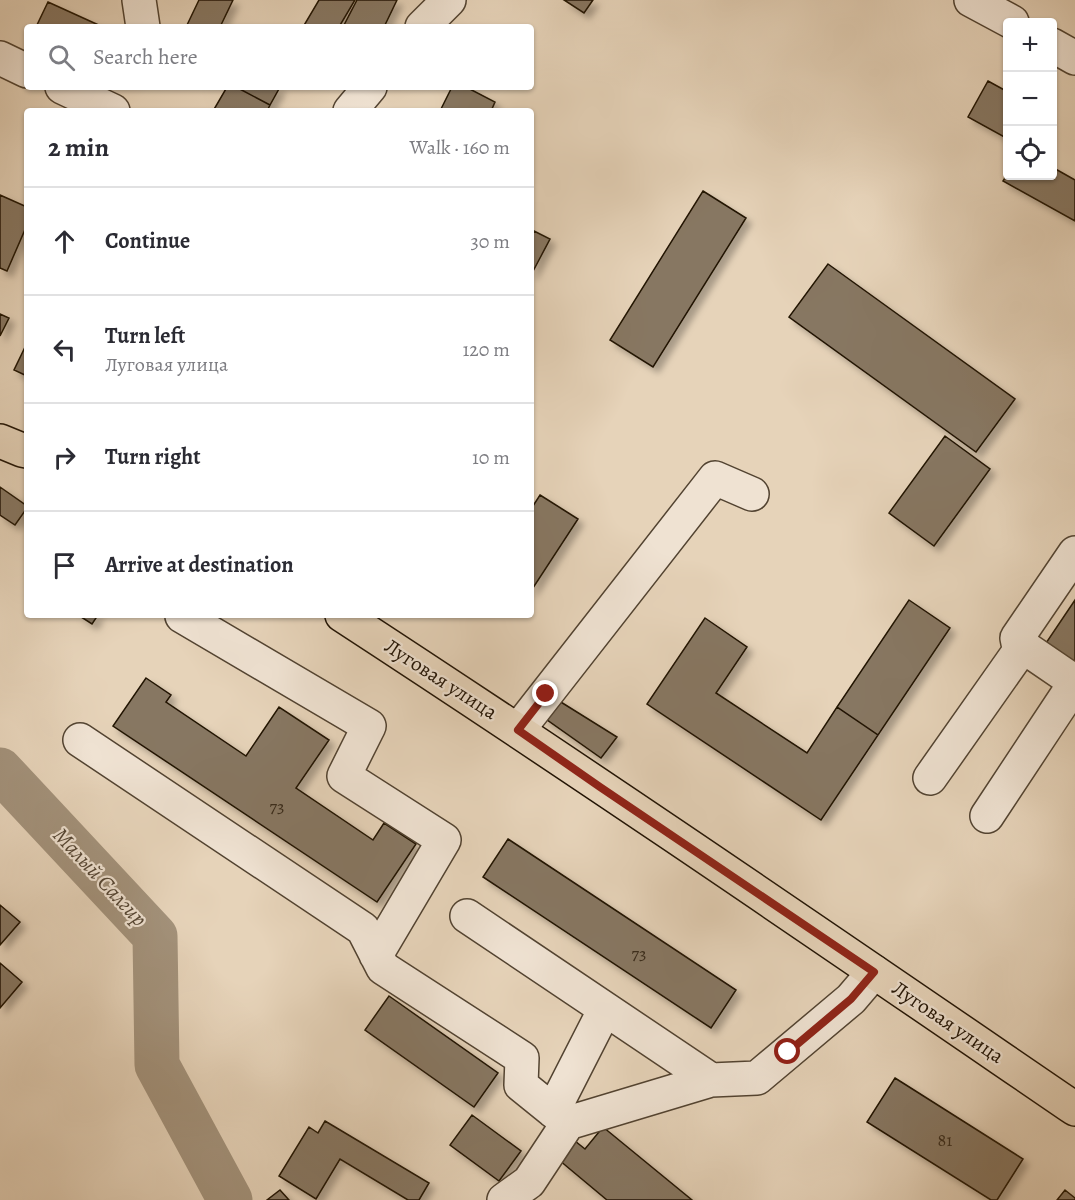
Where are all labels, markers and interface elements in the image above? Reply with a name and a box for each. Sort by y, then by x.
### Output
map controls [1003,18,1057,180]
button: + [1003,18,1057,72]
search box [24,24,534,90]
icon: search [45,41,78,74]
text: Search here [93,42,198,72]
button: − [1003,72,1057,126]
button: locate [1003,126,1057,180]
text: 2 min [48,130,109,165]
text: Walk · 160 m [410,134,510,161]
icon: ahead [48,225,81,258]
text: Continue [105,226,190,256]
text: 30 m [470,228,510,255]
text: Turn left [105,321,185,351]
icon: left [48,333,81,366]
text: 120 m [462,336,510,363]
text: Луговая улица [105,351,228,378]
icon: right [48,441,81,474]
text: Turn right [105,442,201,472]
text: 10 m [472,444,510,471]
icon: arrive [48,549,81,582]
text: Arrive at destination [105,550,294,580]
street label: Луговая улица [379,632,503,726]
route end [532,680,558,706]
house number: 73 [269,794,285,818]
water label: Малый Салгир [46,821,154,933]
house number: 73 [631,941,647,965]
street label: Луговая улица [886,974,1010,1070]
route start [774,1038,800,1064]
house number: 81 [938,1128,952,1152]

